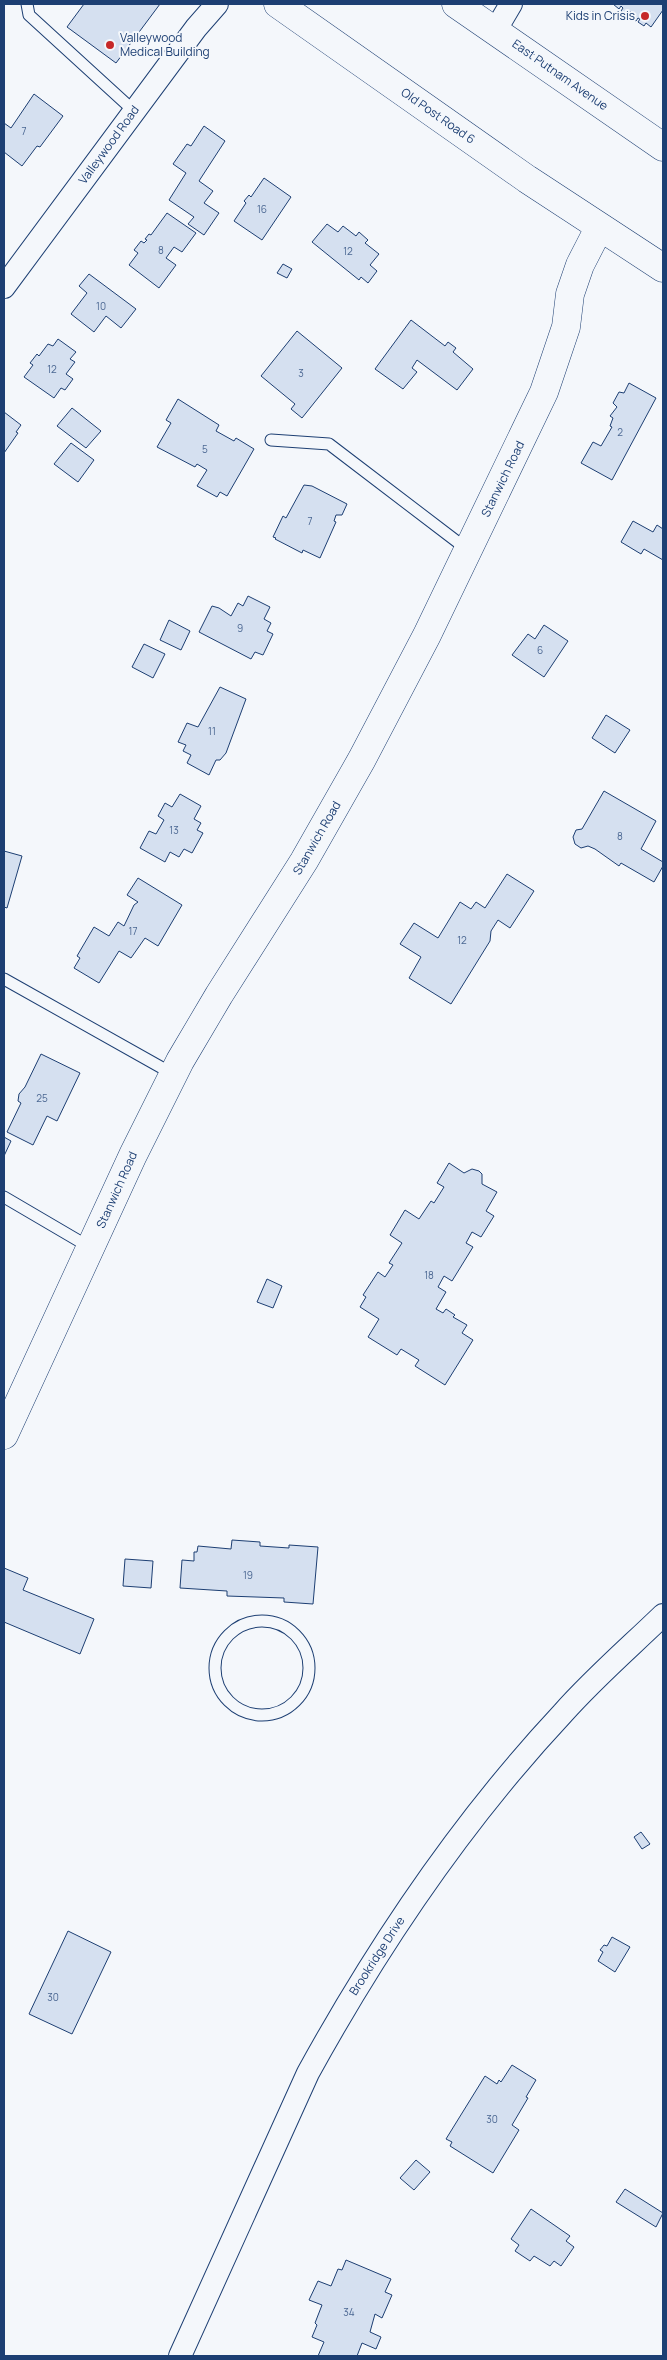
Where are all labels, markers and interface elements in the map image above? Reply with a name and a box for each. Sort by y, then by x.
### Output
place label: Kids in Crisis [566,7,635,24]
marker: Kids in Crisis [639,10,651,22]
place label: Valleywood Medical Building [120,29,210,60]
street label: East Putnam Avenue [509,35,612,114]
marker: Valleywood Medical Building [104,39,116,51]
street label: Old Post Road 6 [398,84,479,148]
street label: Valleywood Road [74,102,143,187]
house number: 7 [21,124,27,138]
house number: 16 [257,202,267,216]
house number: 8 [158,243,164,257]
house number: 12 [343,244,353,258]
house number: 10 [96,299,106,313]
house number: 12 [47,362,57,376]
house number: 3 [298,366,304,380]
house number: 2 [617,425,623,439]
street label: Stanwich Road [477,438,528,520]
house number: 5 [202,442,208,456]
house number: 7 [307,514,313,528]
house number: 9 [237,621,243,635]
house number: 6 [537,643,543,657]
house number: 11 [208,724,216,738]
street label: Stanwich Road [289,798,345,878]
house number: 13 [169,823,179,837]
house number: 8 [617,829,623,843]
house number: 17 [129,924,137,938]
house number: 12 [457,933,467,947]
house number: 25 [36,1091,48,1105]
street label: Stanwich Road [92,1149,141,1231]
house number: 18 [424,1268,434,1282]
house number: 19 [243,1568,253,1582]
street label: Brookridge Drive [345,1913,408,1998]
house number: 30 [47,1990,59,2004]
house number: 30 [486,2112,498,2126]
house number: 34 [343,2305,355,2319]

